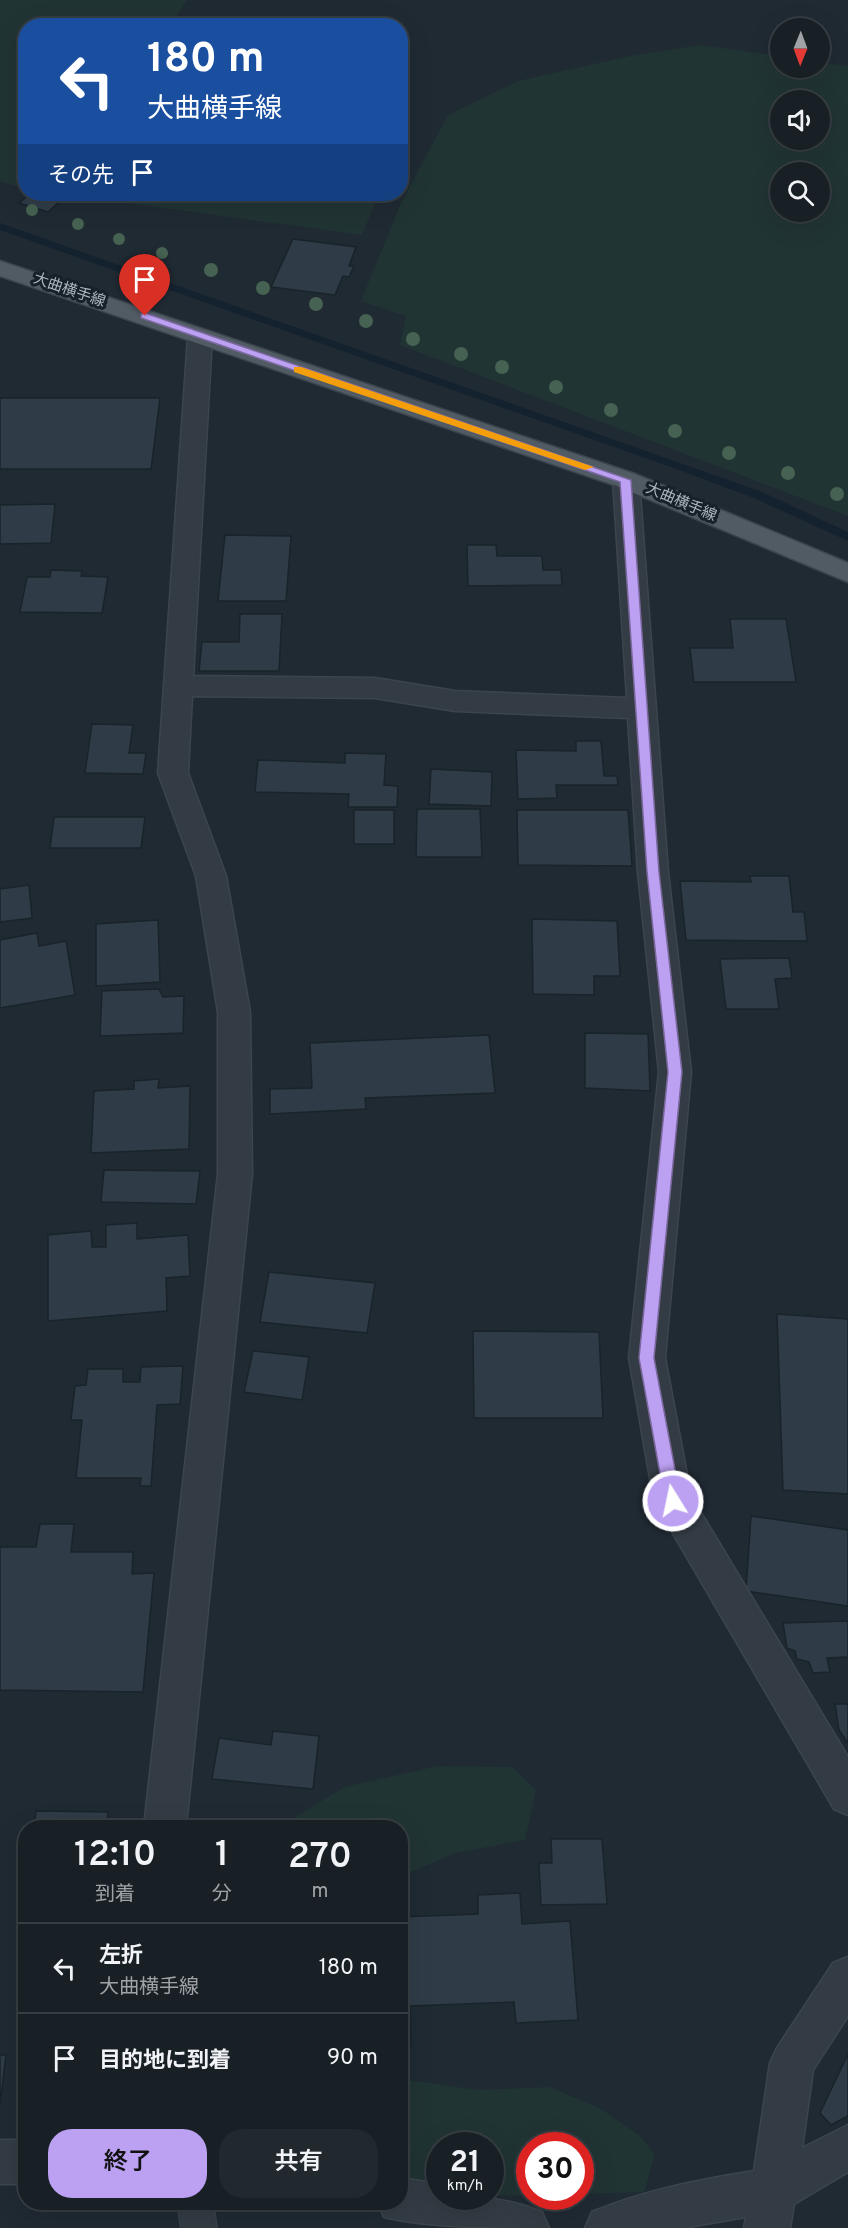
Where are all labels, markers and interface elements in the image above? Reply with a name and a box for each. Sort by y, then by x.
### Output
north arrow [770,18,830,78]
map controls [770,18,830,222]
text: 180 m [147,34,264,87]
icon: left [48,42,126,120]
button: sound [770,90,830,150]
text: 大曲横手線 [147,93,282,127]
icon: arrive [126,156,159,189]
button: search [770,162,830,222]
text: その先 [48,163,114,190]
pin [119,254,170,316]
icon: arrive [128,263,161,296]
street label: 大曲横手線 [30,270,108,312]
street label: 大曲横手線 [643,480,719,526]
position arrow [641,1469,705,1533]
text: 12:10 [74,1833,156,1879]
text: 1 [215,1833,229,1879]
text: 270 [288,1835,352,1881]
text: m [312,1879,329,1905]
text: 到着 [95,1882,135,1908]
text: 分 [212,1882,232,1908]
text: 左折 [99,1943,143,1970]
icon: left [48,1952,81,1985]
text: 180 m [319,1955,378,1982]
text: 大曲横手線 [99,1975,199,2001]
icon: arrive [48,2042,81,2075]
text: 90 m [327,2045,378,2072]
text: 目的地に到着 [99,2048,231,2075]
button: 終了 [48,2129,207,2198]
button: 共有 [219,2129,378,2198]
speed limit sign: 30 [516,2132,594,2210]
text: 21 [450,2145,480,2182]
text: km/h [447,2177,483,2196]

